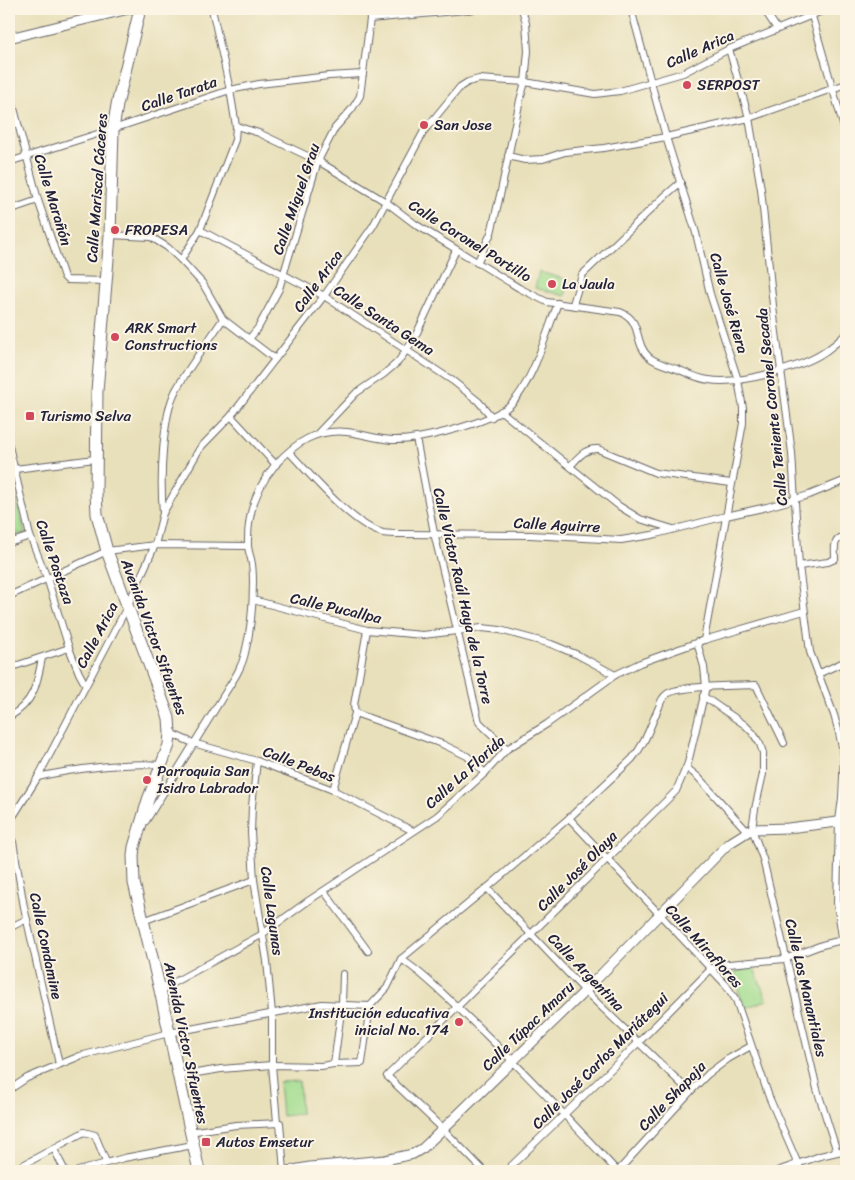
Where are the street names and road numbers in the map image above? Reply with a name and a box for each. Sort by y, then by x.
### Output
street label: Calle Arica [662,22,739,76]
street label: Calle Tarata [137,69,221,119]
street label: Calle Mariscal Cáceres [79,112,115,263]
street label: Calle Miguel Grau [265,140,327,258]
street label: Calle Marañón [27,151,79,249]
street label: Calle Coronel Portillo [403,193,537,290]
street label: Calle Arica [286,244,350,318]
street label: Calle José Riera [702,250,756,357]
street label: Calle Santa Gema [328,277,440,363]
street label: Calle Teniente Coronel Secada [749,306,795,507]
street label: Calle Víctor Raúl Haya de la Torre [425,485,501,707]
street label: Calle Aguirre [513,510,601,540]
street label: Calle Pastaza [28,516,82,608]
street label: Avenida Victor Sifuentes [113,554,194,719]
street label: Calle Pucallpa [288,585,385,631]
street label: Calle Arica [69,597,126,673]
street label: Calle La Florida [419,728,512,816]
street label: Calle Pebas [259,738,339,790]
street label: Calle José Olaya [530,824,624,918]
street label: Calle Lagunas [253,865,291,957]
street label: Calle Condamine [22,890,70,1002]
street label: Calle Miraflores [659,898,749,994]
street label: Calle Los Manantiales [777,916,835,1060]
street label: Calle Argentina [541,926,631,1018]
street label: Avenida Victor Sifuentes [156,959,216,1127]
street label: Calle Túpac Amaru [475,974,581,1078]
street label: Calle José Carlos Mariátegui [525,986,675,1136]
street label: Calle Shapaja [631,1054,713,1137]

